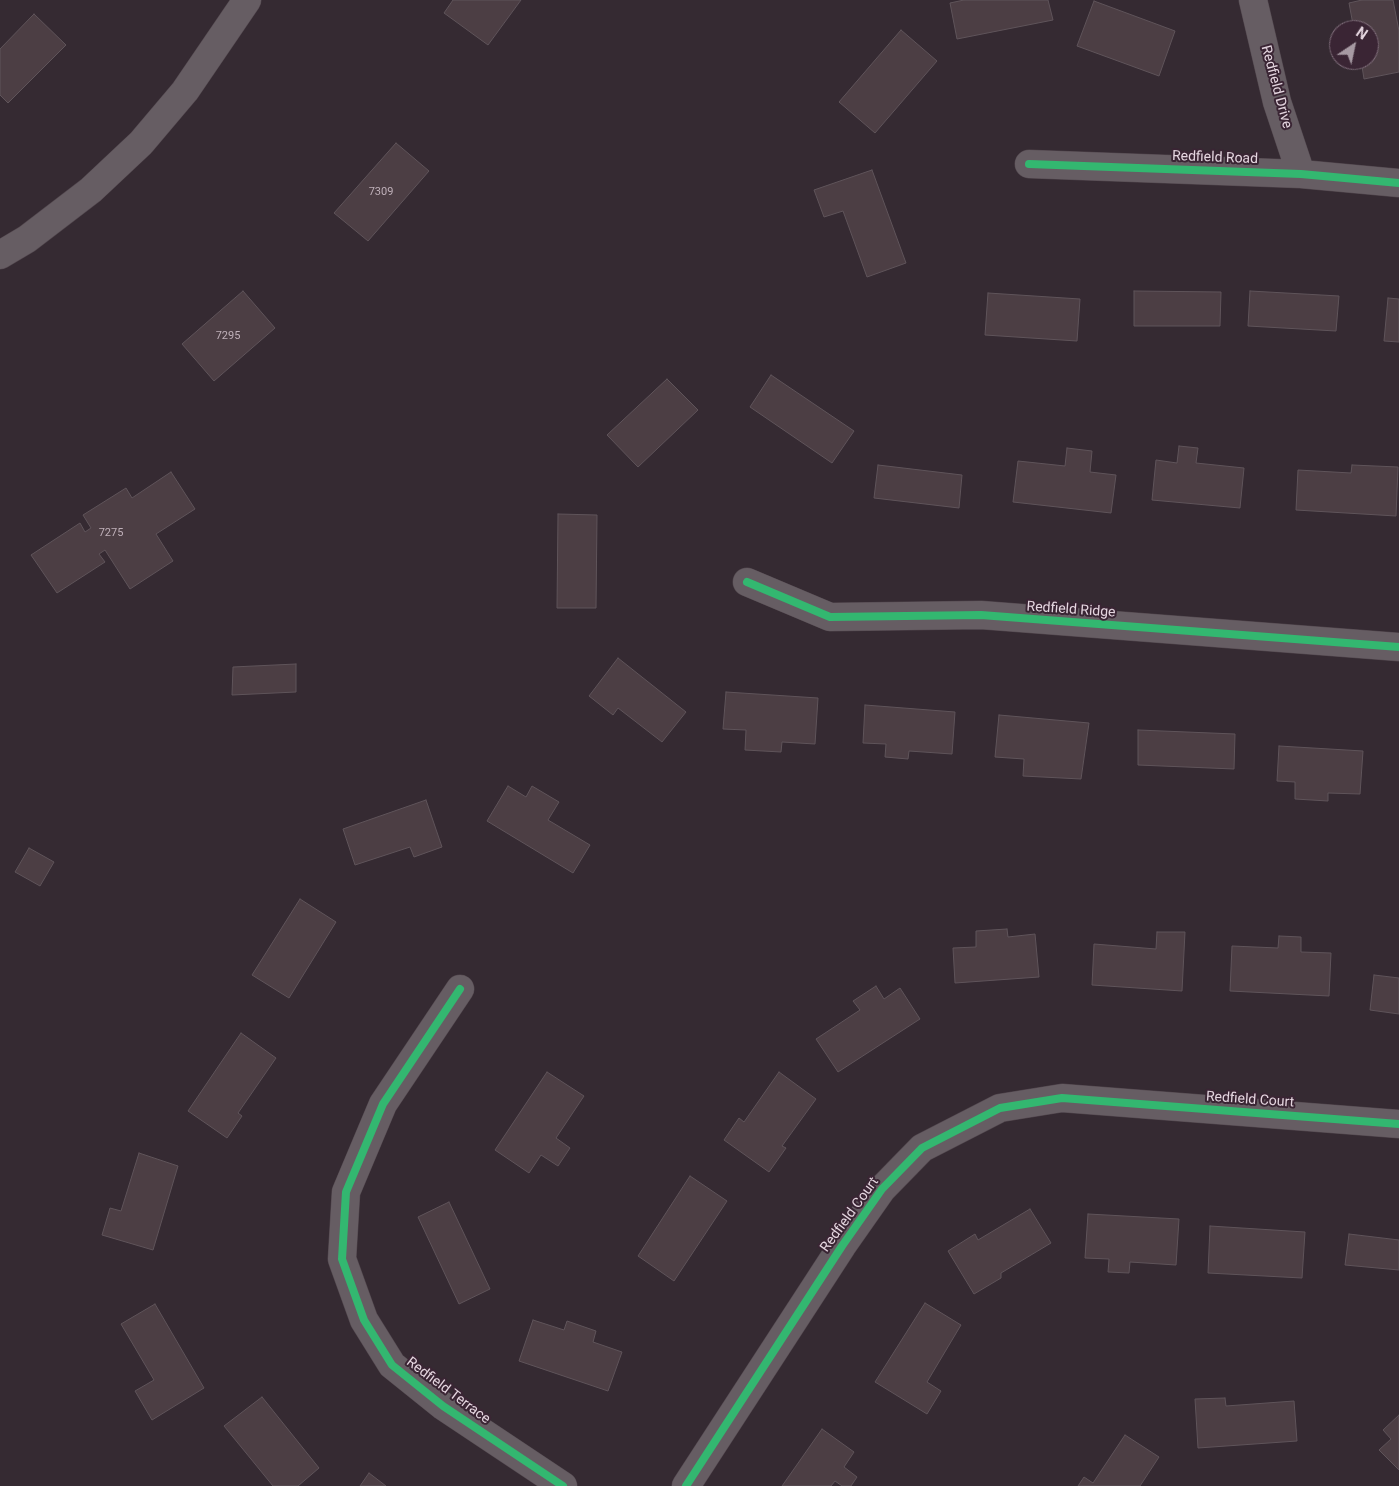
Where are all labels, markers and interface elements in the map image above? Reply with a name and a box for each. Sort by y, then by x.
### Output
north arrow [1329,20,1379,70]
text: N [1353,24,1370,43]
street label: Redfield Drive [1257,44,1295,130]
street label: Redfield Road [1172,148,1258,168]
house number: 7309 [369,185,393,199]
house number: 7295 [216,329,240,343]
house number: 7275 [99,526,123,540]
street label: Redfield Ridge [1026,599,1116,621]
street label: Redfield Court [1205,1089,1295,1111]
street label: Redfield Court [817,1174,883,1256]
street label: Redfield Terrace [403,1354,493,1428]

